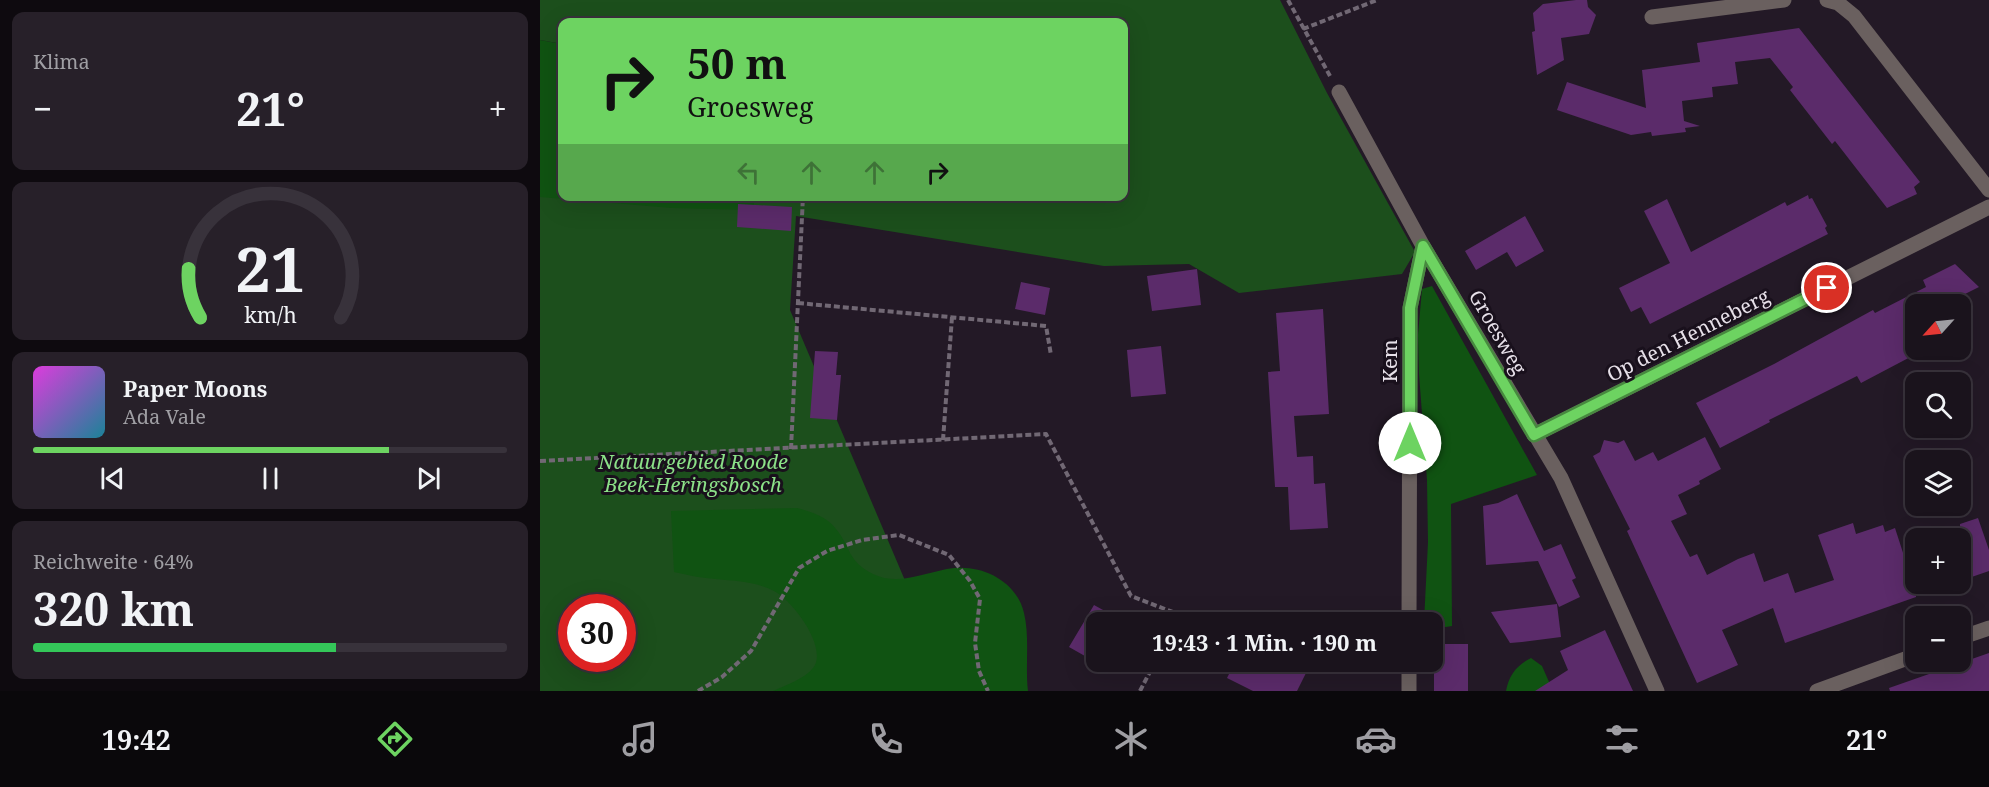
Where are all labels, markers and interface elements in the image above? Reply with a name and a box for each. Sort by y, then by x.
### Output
text: 50 m [687,34,787,91]
icon: right [588,42,666,120]
text: Klima [33,48,90,75]
text: 21° [236,78,305,139]
text: − [33,86,52,131]
text: + [489,86,507,131]
text: Groesweg [687,88,813,125]
icon: left [732,156,765,189]
icon: ahead [795,156,828,189]
icon: ahead [858,156,891,189]
icon: right [921,156,954,189]
text: 21 [235,225,305,310]
pin [1801,262,1852,313]
icon: arrive [1810,271,1843,304]
street label: Op den Henneberg [1602,282,1774,388]
street label: Groesweg [1463,285,1533,380]
north arrow [1905,294,1971,360]
map controls [1905,294,1971,672]
text: km/h [244,300,297,329]
street label: Kem [1376,339,1403,383]
button: search [1905,372,1971,438]
text: Paper Moons [123,373,267,403]
text: Ada Vale [123,403,206,430]
position arrow [1378,411,1442,475]
park label: Natuurgebied Roode Beek-Heringsbosch [597,448,788,498]
button: layers [1905,450,1971,516]
icon: previous [96,462,129,495]
icon: pause [254,462,287,495]
icon: next [412,462,445,495]
button: + [1905,528,1971,594]
text: Reichweite · 64% [33,548,194,575]
text: 320 km [33,578,194,639]
speed limit sign: 30 [558,594,636,672]
button: − [1905,606,1971,672]
text: 19:43 · 1 Min. · 190 m [1152,627,1377,657]
icon: directions [374,718,416,760]
icon: music [619,718,661,760]
icon: phone [865,718,907,760]
icon: climate [1110,718,1152,760]
icon: car [1355,718,1397,760]
icon: filters [1601,718,1643,760]
text: 19:42 [102,721,171,758]
text: 21° [1846,721,1887,758]

